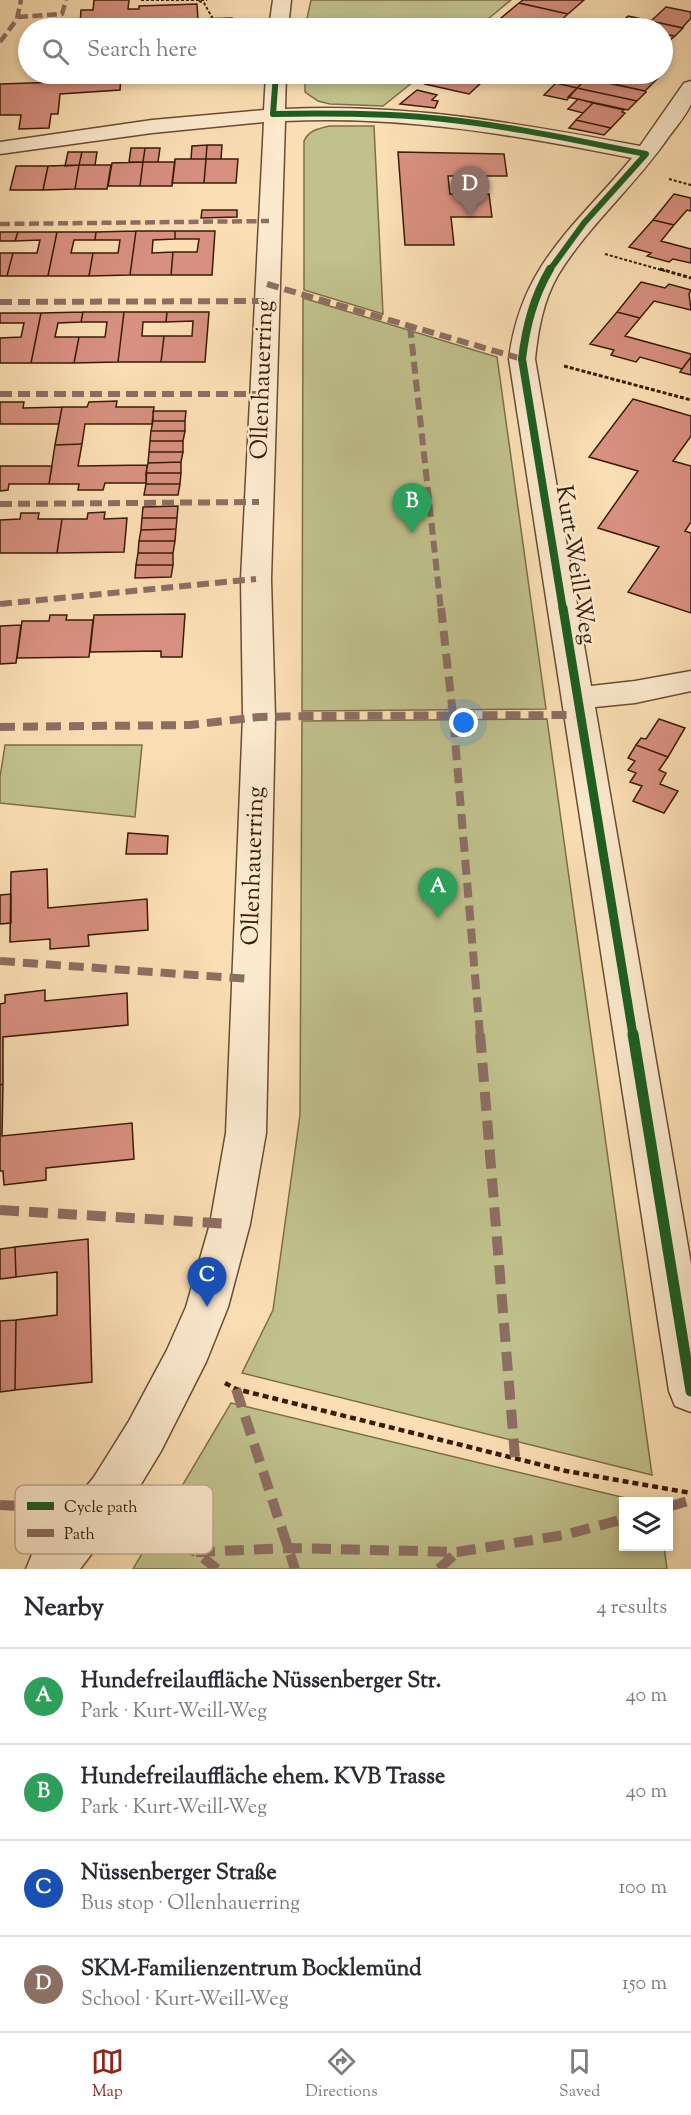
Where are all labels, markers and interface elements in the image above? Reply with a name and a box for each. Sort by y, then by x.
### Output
search box [18,18,673,84]
icon: search [39,35,72,68]
text: Search here [87,35,197,67]
pin: D [450,166,490,216]
street label: Ollenhauerring [243,300,283,460]
street label: Kurt-Weill-Weg [546,483,604,647]
pin: B [392,484,432,533]
your location [449,708,478,737]
street label: Ollenhauerring [234,786,274,946]
pin: A [418,868,458,918]
pin: C [188,1258,226,1307]
legend [15,1485,213,1554]
text: Cycle path [64,1497,138,1520]
map controls [619,1497,673,1551]
button: layers [619,1497,673,1551]
text: Path [64,1524,95,1547]
text: Nearby [24,1590,104,1627]
text: 4 results [596,1594,667,1623]
text: Hundefreilauffläche Nüssenberger Str. [81,1666,441,1698]
text: A [35,1682,52,1711]
text: 40 m [626,1682,667,1711]
text: Park · Kurt-Weill-Weg [81,1698,267,1727]
text: Hundefreilauffläche ehem. KVB Trasse [81,1762,445,1794]
text: B [37,1778,50,1807]
text: 40 m [626,1778,667,1807]
text: Park · Kurt-Weill-Weg [81,1794,267,1823]
text: Nüssenberger Straße [81,1858,277,1890]
text: C [35,1874,52,1903]
text: 100 m [618,1874,667,1903]
text: Bus stop · Ollenhauerring [81,1890,300,1919]
text: SKM-Familienzentrum Bocklemünd [81,1954,422,1986]
text: D [36,1970,51,1999]
text: 150 m [622,1970,667,1999]
text: School · Kurt-Weill-Weg [81,1986,288,2015]
tab: Map [91,2045,124,2104]
tab: Directions [305,2045,378,2104]
tab: Saved [559,2045,600,2104]

